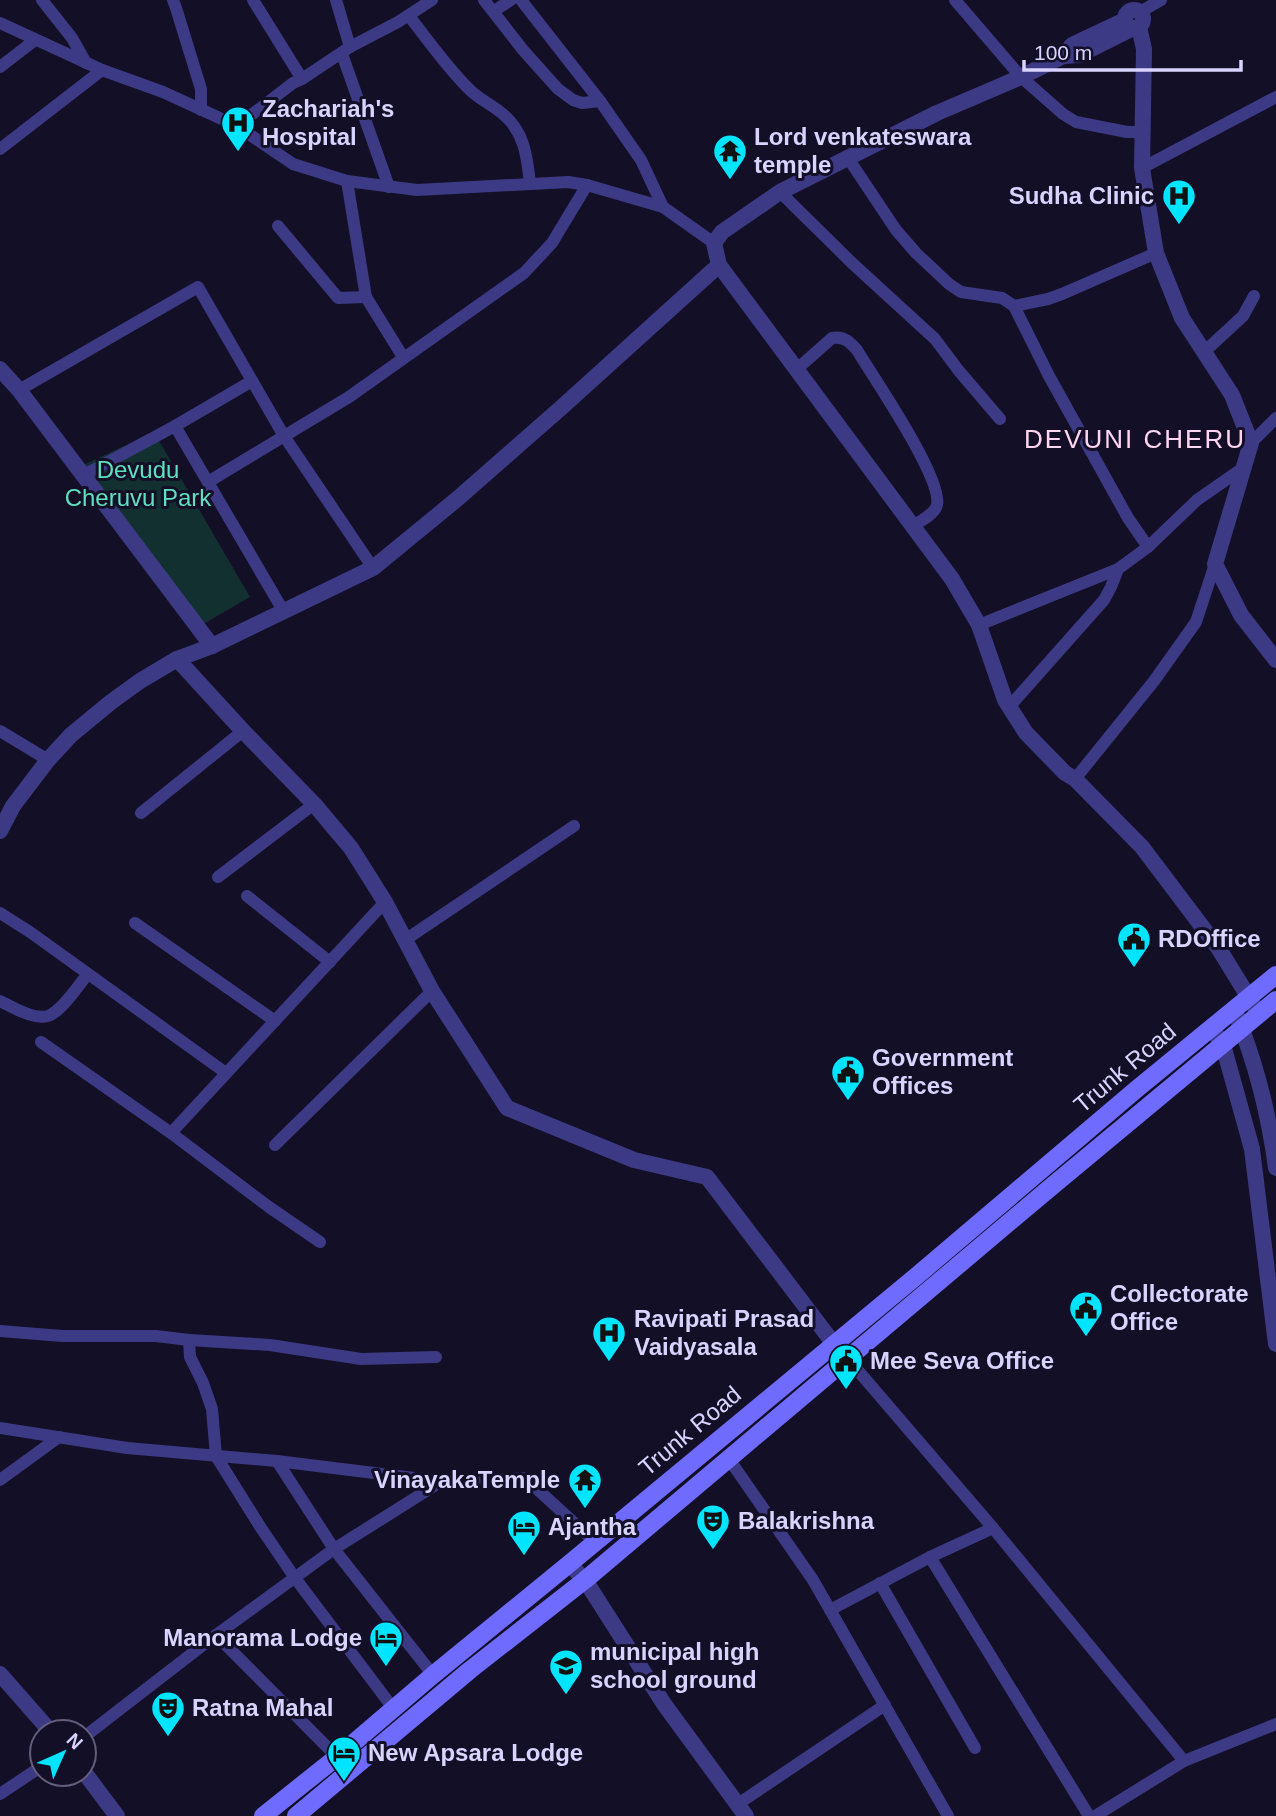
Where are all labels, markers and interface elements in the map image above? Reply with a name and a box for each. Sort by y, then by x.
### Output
scale bar [1024,28,1241,72]
text: 100 m [1034,41,1092,64]
place label: Zachariah's Hospital [262,95,394,150]
hospital icon: Zachariah's Hospital [219,104,257,153]
place label: Lord venkateswara temple [754,123,972,178]
temple icon: Lord venkateswara temple [711,132,749,181]
hospital icon: Sudha Clinic [1160,177,1198,226]
place label: Sudha Clinic [1009,182,1154,209]
district label: DEVUNI CHERU [1024,424,1246,454]
park label: Devudu Cheruvu Park [65,456,212,511]
public building icon: RDOffice [1115,920,1153,969]
place label: RDOffice [1158,925,1261,952]
street label: Trunk Road [1068,1017,1181,1118]
place label: Government Offices [872,1044,1013,1099]
public building icon: Government Offices [829,1053,867,1102]
place label: Collectorate Office [1110,1280,1249,1335]
public building icon: Collectorate Office [1067,1289,1105,1338]
place label: Ravipati Prasad Vaidyasala [634,1305,814,1360]
hospital icon: Ravipati Prasad Vaidyasala [590,1314,628,1363]
public building icon: Mee Seva Office [827,1342,865,1391]
place label: Mee Seva Office [870,1347,1054,1374]
street label: Trunk Road [633,1380,746,1481]
temple icon: VinayakaTemple [566,1461,604,1510]
place label: VinayakaTemple [374,1466,560,1493]
theatre icon: Balakrishna [694,1502,732,1551]
place label: Balakrishna [738,1507,875,1534]
hotel icon: Ajantha [505,1508,543,1557]
place label: Ajantha [548,1513,637,1540]
hotel icon: Manorama Lodge [367,1619,405,1668]
place label: Manorama Lodge [163,1624,362,1651]
place label: municipal high school ground [590,1638,759,1693]
school or university icon: municipal high school ground [547,1647,585,1696]
theatre icon: Ratna Mahal [149,1689,187,1738]
place label: Ratna Mahal [192,1694,333,1721]
north arrow [28,1718,98,1788]
text: N [62,1729,87,1754]
hotel icon: New Apsara Lodge [325,1734,363,1783]
place label: New Apsara Lodge [368,1739,583,1766]

